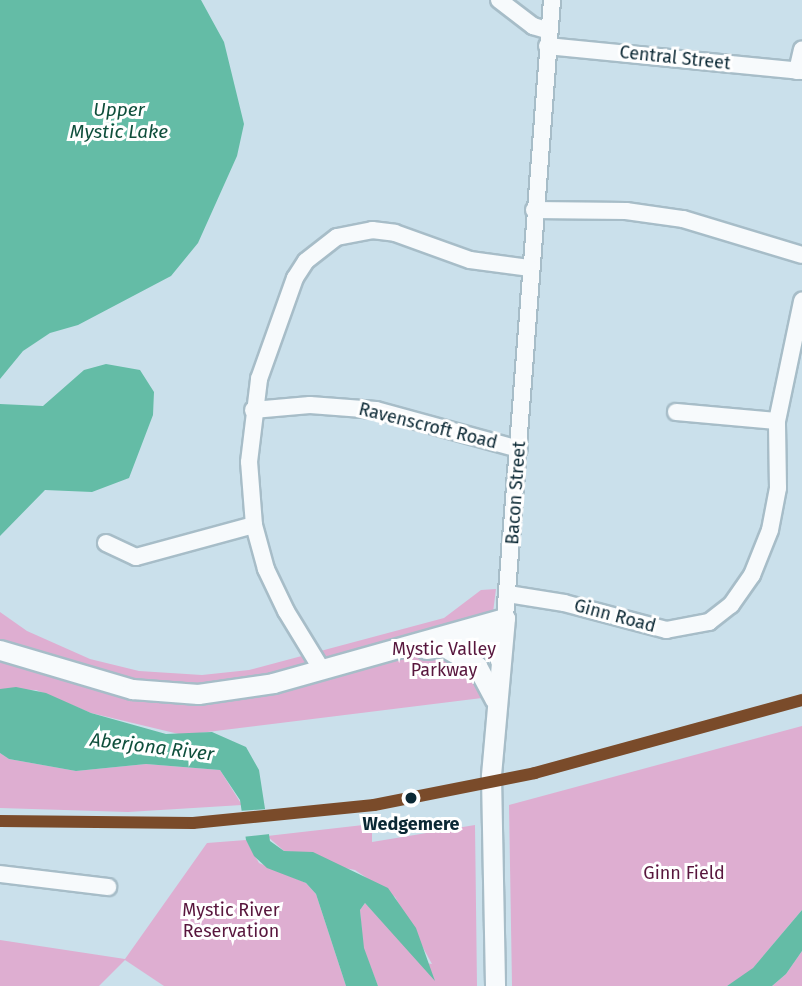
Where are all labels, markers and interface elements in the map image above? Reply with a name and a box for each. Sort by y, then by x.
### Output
street label: Central Street [618,41,732,75]
water label: Upper Mystic Lake [70,99,168,143]
street label: Ravenscroft Road [356,398,500,454]
street label: Bacon Street [502,441,530,545]
street label: Ginn Road [572,595,658,637]
park label: Mystic Valley Parkway [392,639,496,682]
water label: Aberjona River [89,728,215,766]
marker: Wedgemere [399,786,423,810]
place label: Wedgemere [362,813,460,835]
park label: Ginn Field [643,862,725,884]
park label: Mystic River Reservation [182,900,280,942]

